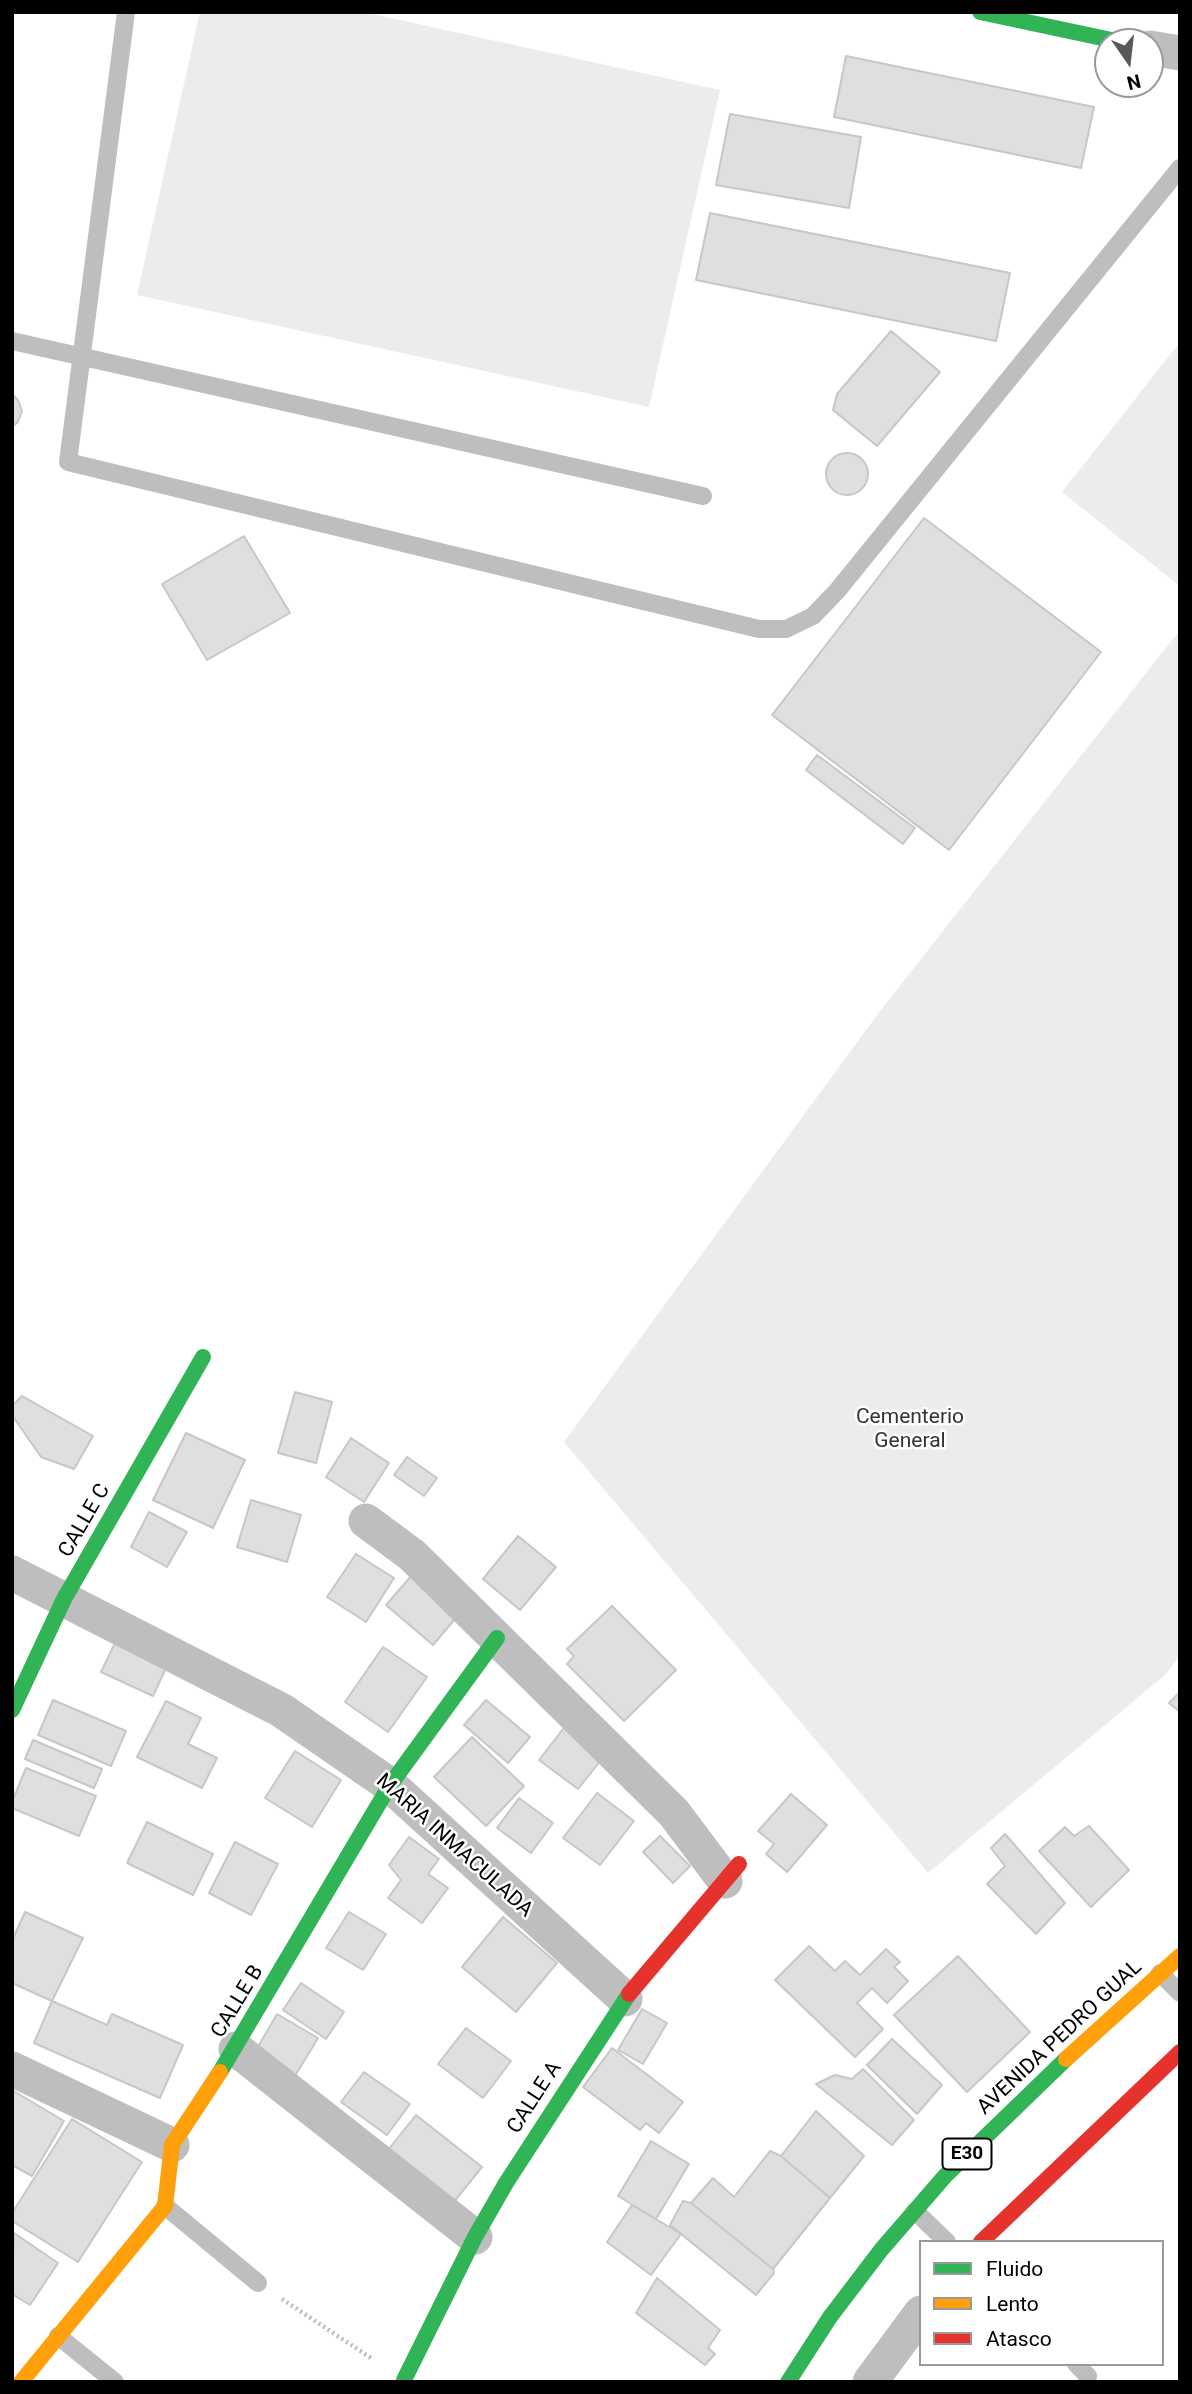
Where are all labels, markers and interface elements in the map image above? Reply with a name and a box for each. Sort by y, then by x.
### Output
north arrow [1094,28,1164,98]
text: N [1124,69,1143,95]
park label: Cementerio General [856,1405,964,1455]
street label: CALLE C [54,1480,116,1562]
street label: MARIA INMACULADA [370,1769,538,1923]
street label: AVENIDA PEDRO GUAL [973,1955,1147,2121]
street label: CALLE B [207,1961,269,2043]
street label: CALLE A [502,2057,568,2139]
road number: E30 [942,2138,992,2170]
legend [919,2240,1164,2366]
text: Fluido [986,2257,1043,2281]
text: Lento [986,2292,1039,2316]
text: Atasco [986,2327,1052,2351]

